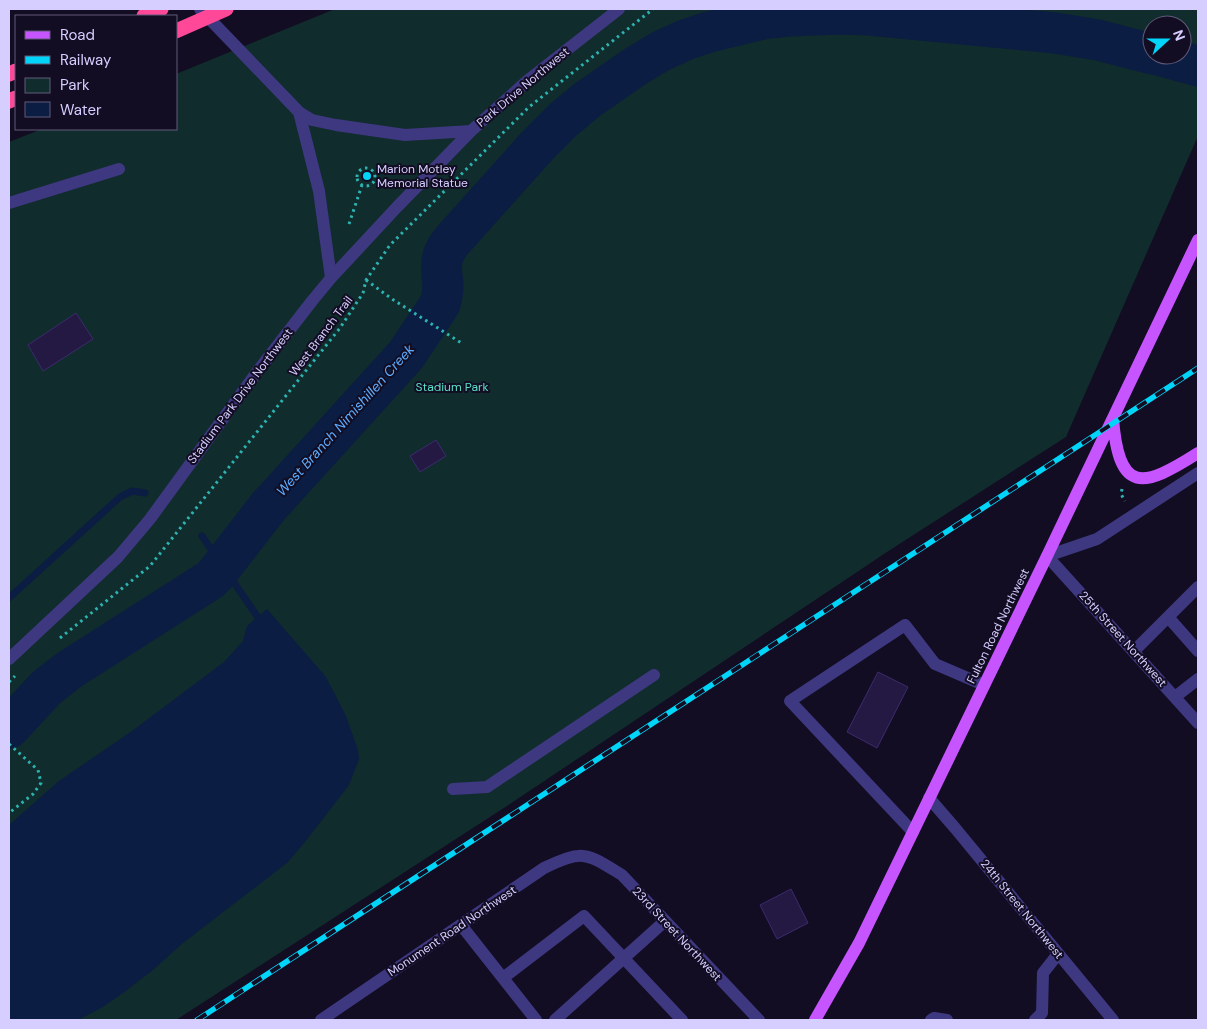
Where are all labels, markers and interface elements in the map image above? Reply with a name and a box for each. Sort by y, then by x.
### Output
legend [15,15,178,130]
north arrow [1142,15,1192,65]
text: Road [60,25,95,45]
text: N [1169,27,1189,43]
street label: Park Drive Northwest [473,43,573,130]
text: Railway [60,50,112,70]
text: Park [60,75,90,95]
text: Water [60,100,102,120]
place label: Marion Motley Memorial Statue [377,161,468,191]
marker: Marion Motley Memorial Statue [361,170,373,182]
street label: West Branch Trail [286,293,356,379]
street label: Stadium Park Drive Northwest [184,325,296,467]
water label: West Branch Nimishillen Creek [272,340,419,500]
park label: Stadium Park [415,379,489,395]
street label: Fulton Road Northwest [963,565,1033,686]
street label: 25th Street Northwest [1076,588,1171,691]
street label: 24th Street Northwest [977,856,1067,962]
street label: Monument Road Northwest [384,882,520,980]
street label: 23rd Street Northwest [629,883,725,985]

